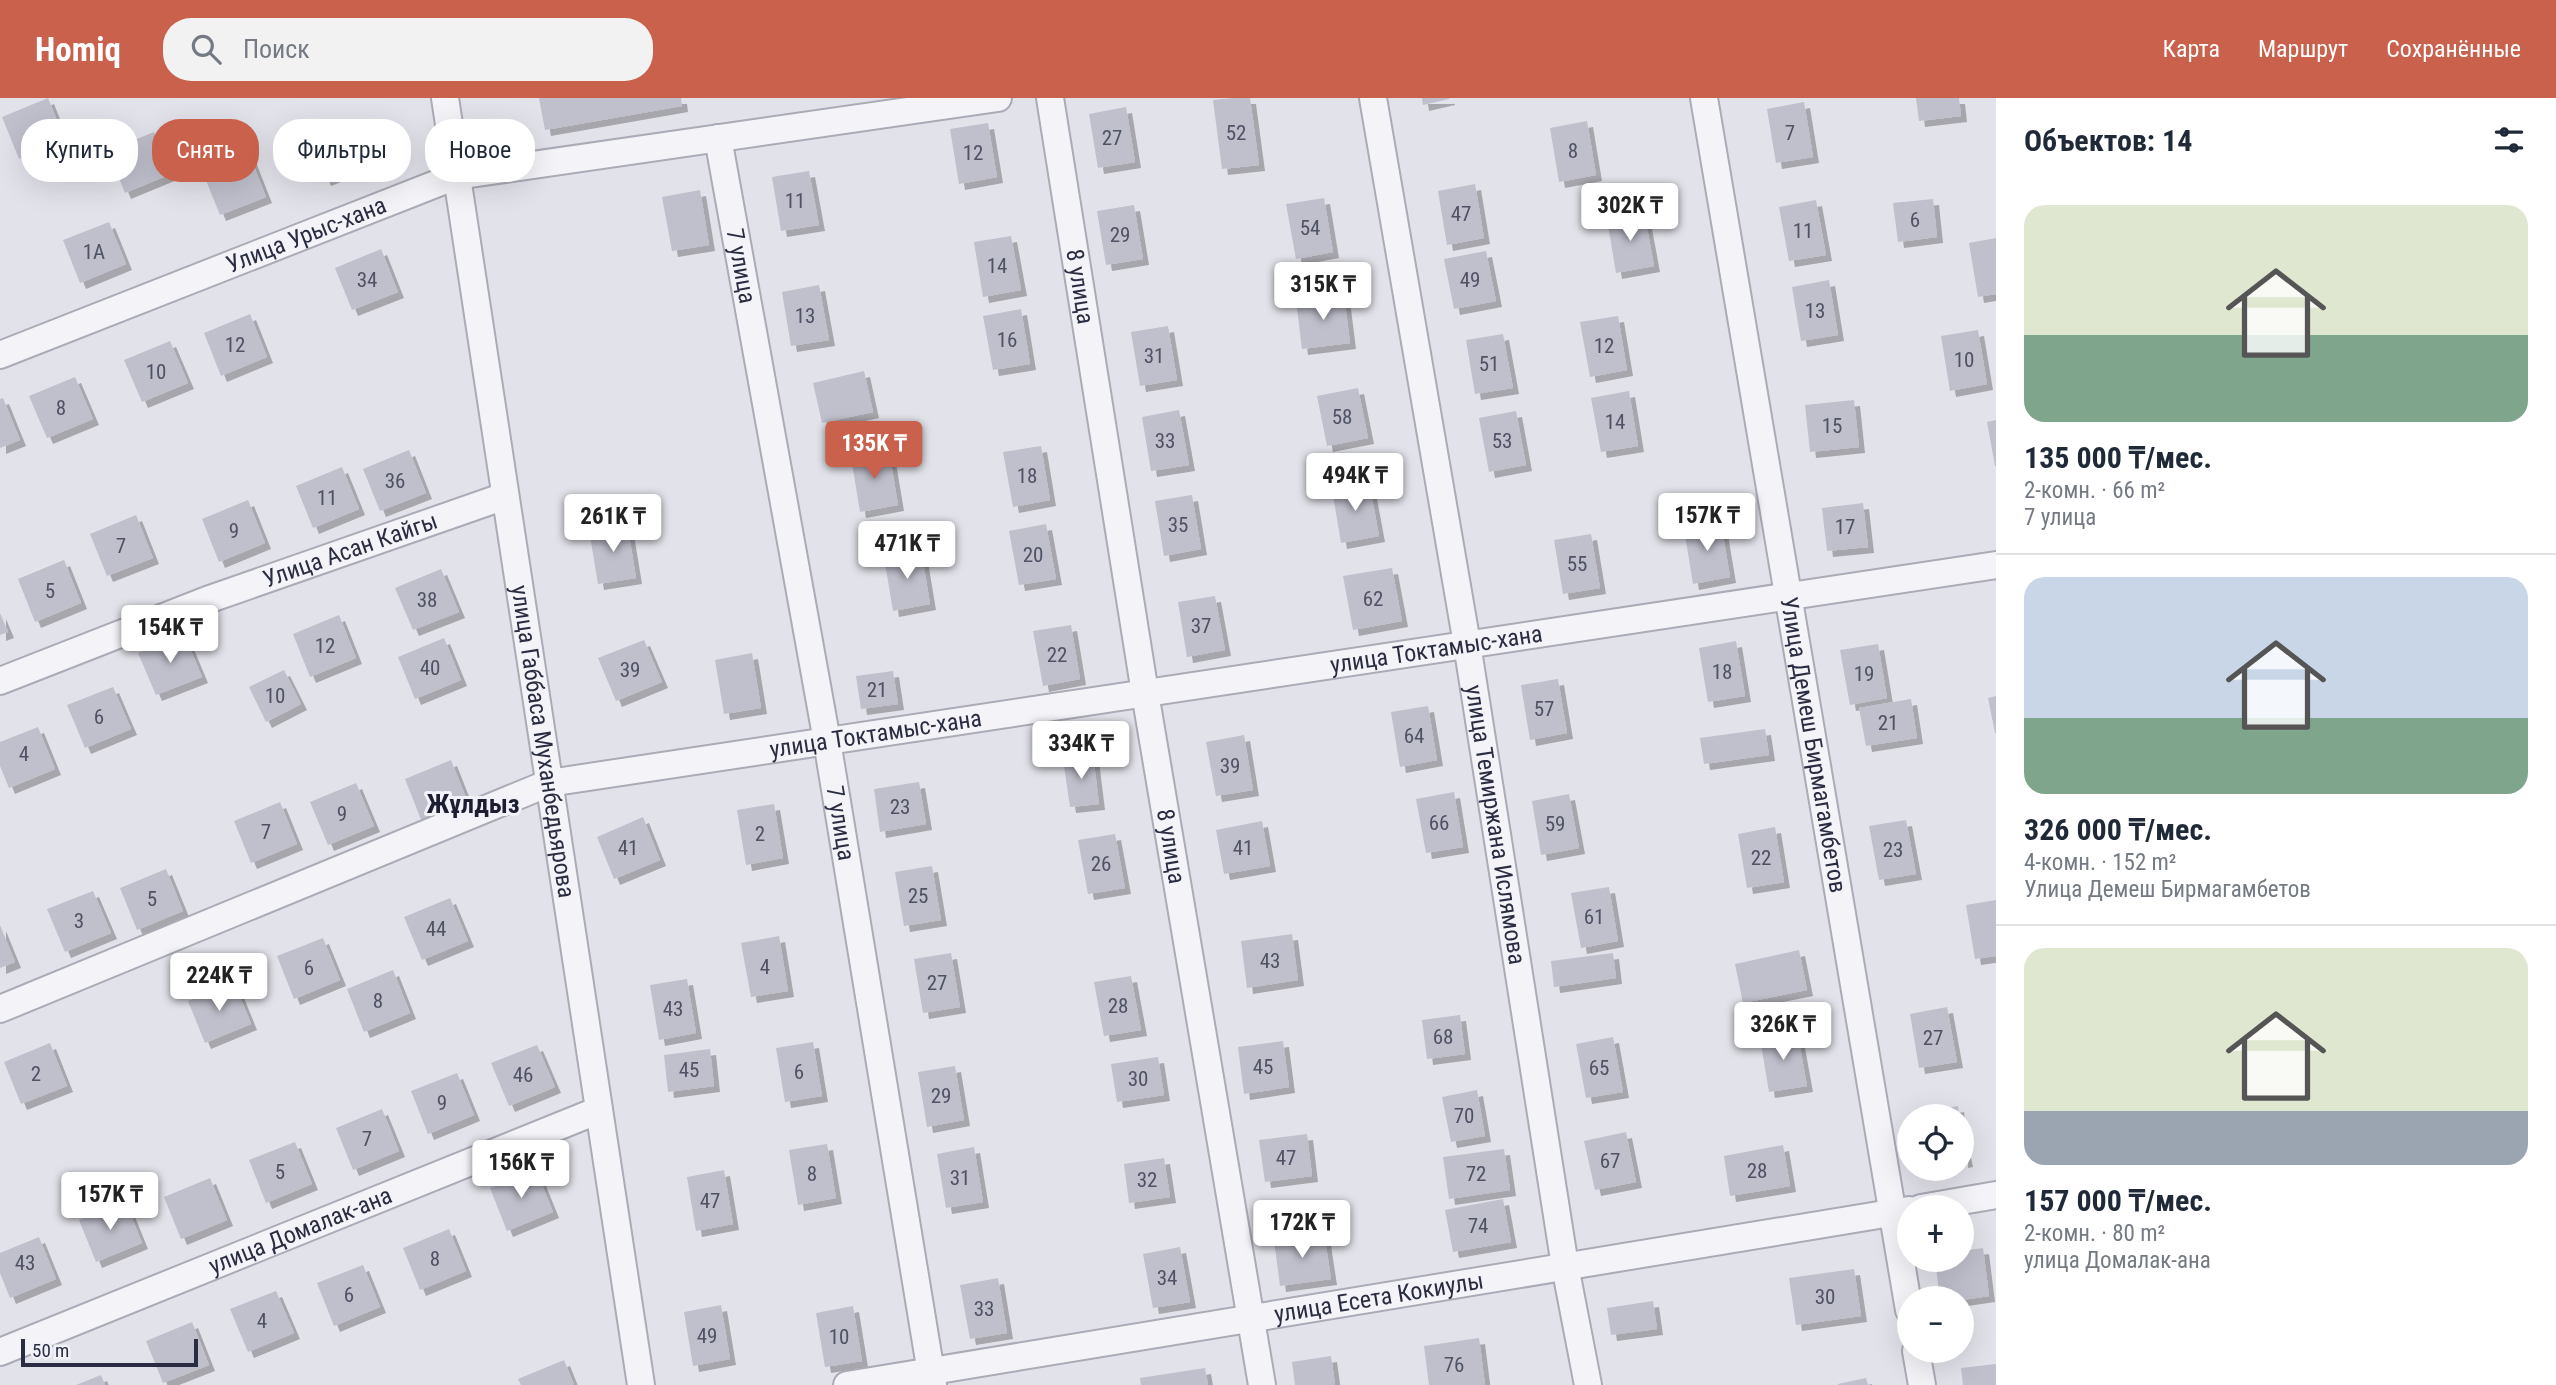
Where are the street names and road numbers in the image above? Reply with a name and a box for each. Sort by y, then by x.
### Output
street label: Улица Урыс-хана [222,191,390,279]
street label: 7 улица [721,226,762,306]
street label: 8 улица [1060,247,1100,326]
street label: Улица Асан Кайгы [259,507,441,593]
street label: улица Габбаса Муханбедьярова [505,583,581,900]
street label: Улица Демеш Бирмагамбетов [1775,595,1852,895]
street label: улица Токтамыс-хана [1328,620,1544,679]
street label: улица Темиржана Ислямова [1460,683,1531,967]
street label: улица Токтамыс-хана [768,704,984,764]
street label: 7 улица [821,784,860,863]
street label: 8 улица [1151,807,1191,886]
street label: улица Домалак-ана [205,1181,396,1280]
street label: улица Есета Кокиулы [1272,1266,1486,1328]

